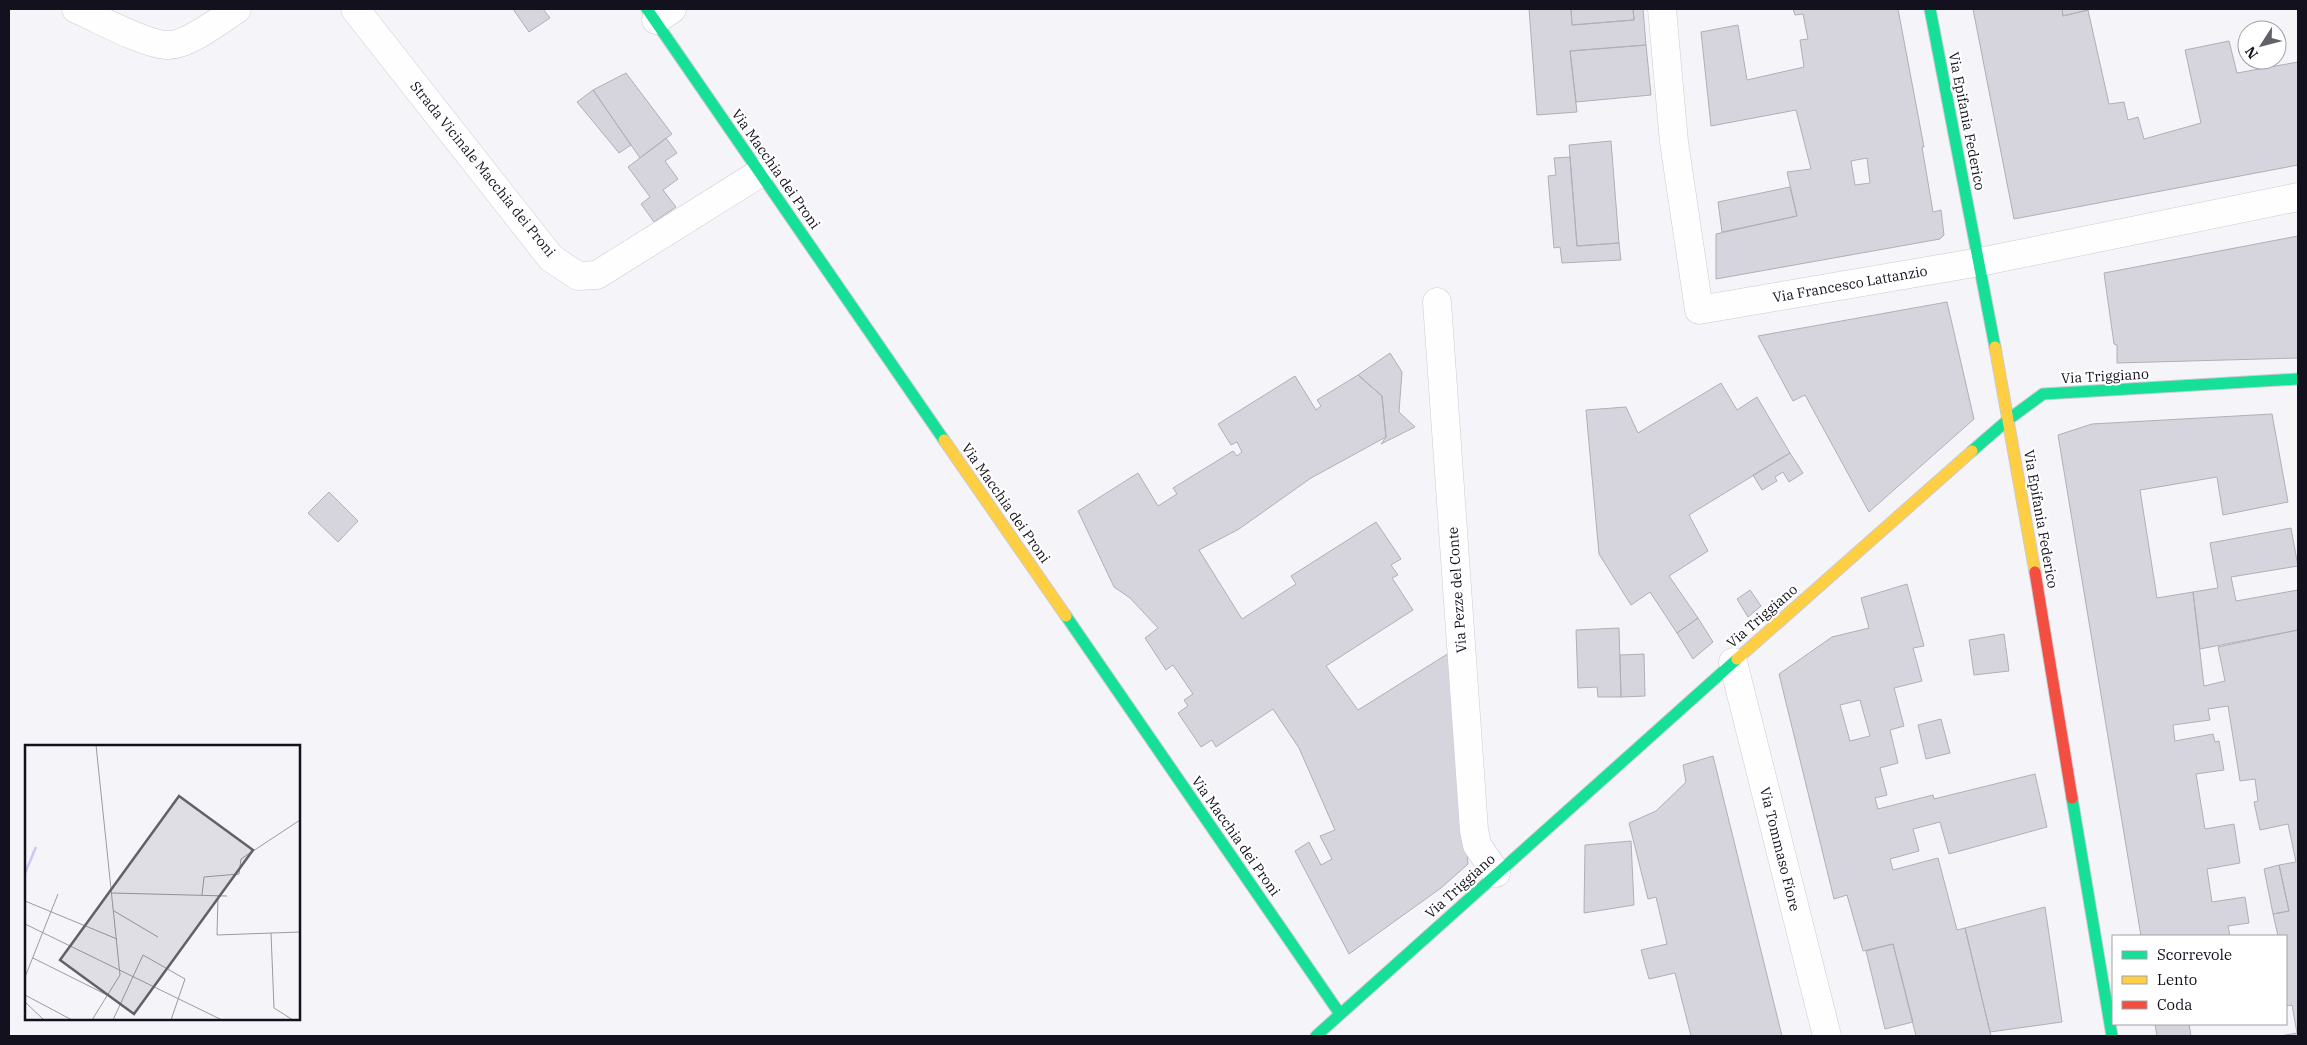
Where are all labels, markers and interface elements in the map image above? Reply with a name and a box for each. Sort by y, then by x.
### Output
north arrow [2237,20,2287,70]
text: N [2241,43,2262,62]
street label: Via Epifania Federico [1945,50,1989,192]
street label: Strada Vicinale Macchia dei Proni [406,77,560,261]
street label: Via Macchia dei Proni [728,106,824,232]
street label: Via Francesco Lattanzio [1771,262,1929,306]
street label: Via Triggiano [2061,365,2149,387]
street label: Via Macchia dei Proni [958,440,1054,566]
street label: Via Epifania Federico [2020,448,2062,590]
street label: Via Pezze del Conte [1444,526,1470,654]
street label: Via Triggiano [1723,580,1801,652]
inset map [25,745,300,1020]
street label: Via Macchia dei Proni [1188,773,1284,899]
street label: Via Tommaso Fiore [1756,785,1804,913]
street label: Via Triggiano [1421,850,1499,922]
legend [2112,935,2287,1025]
text: Scorrevole [2157,945,2232,964]
text: Lento [2157,970,2197,989]
text: Coda [2157,995,2193,1014]

